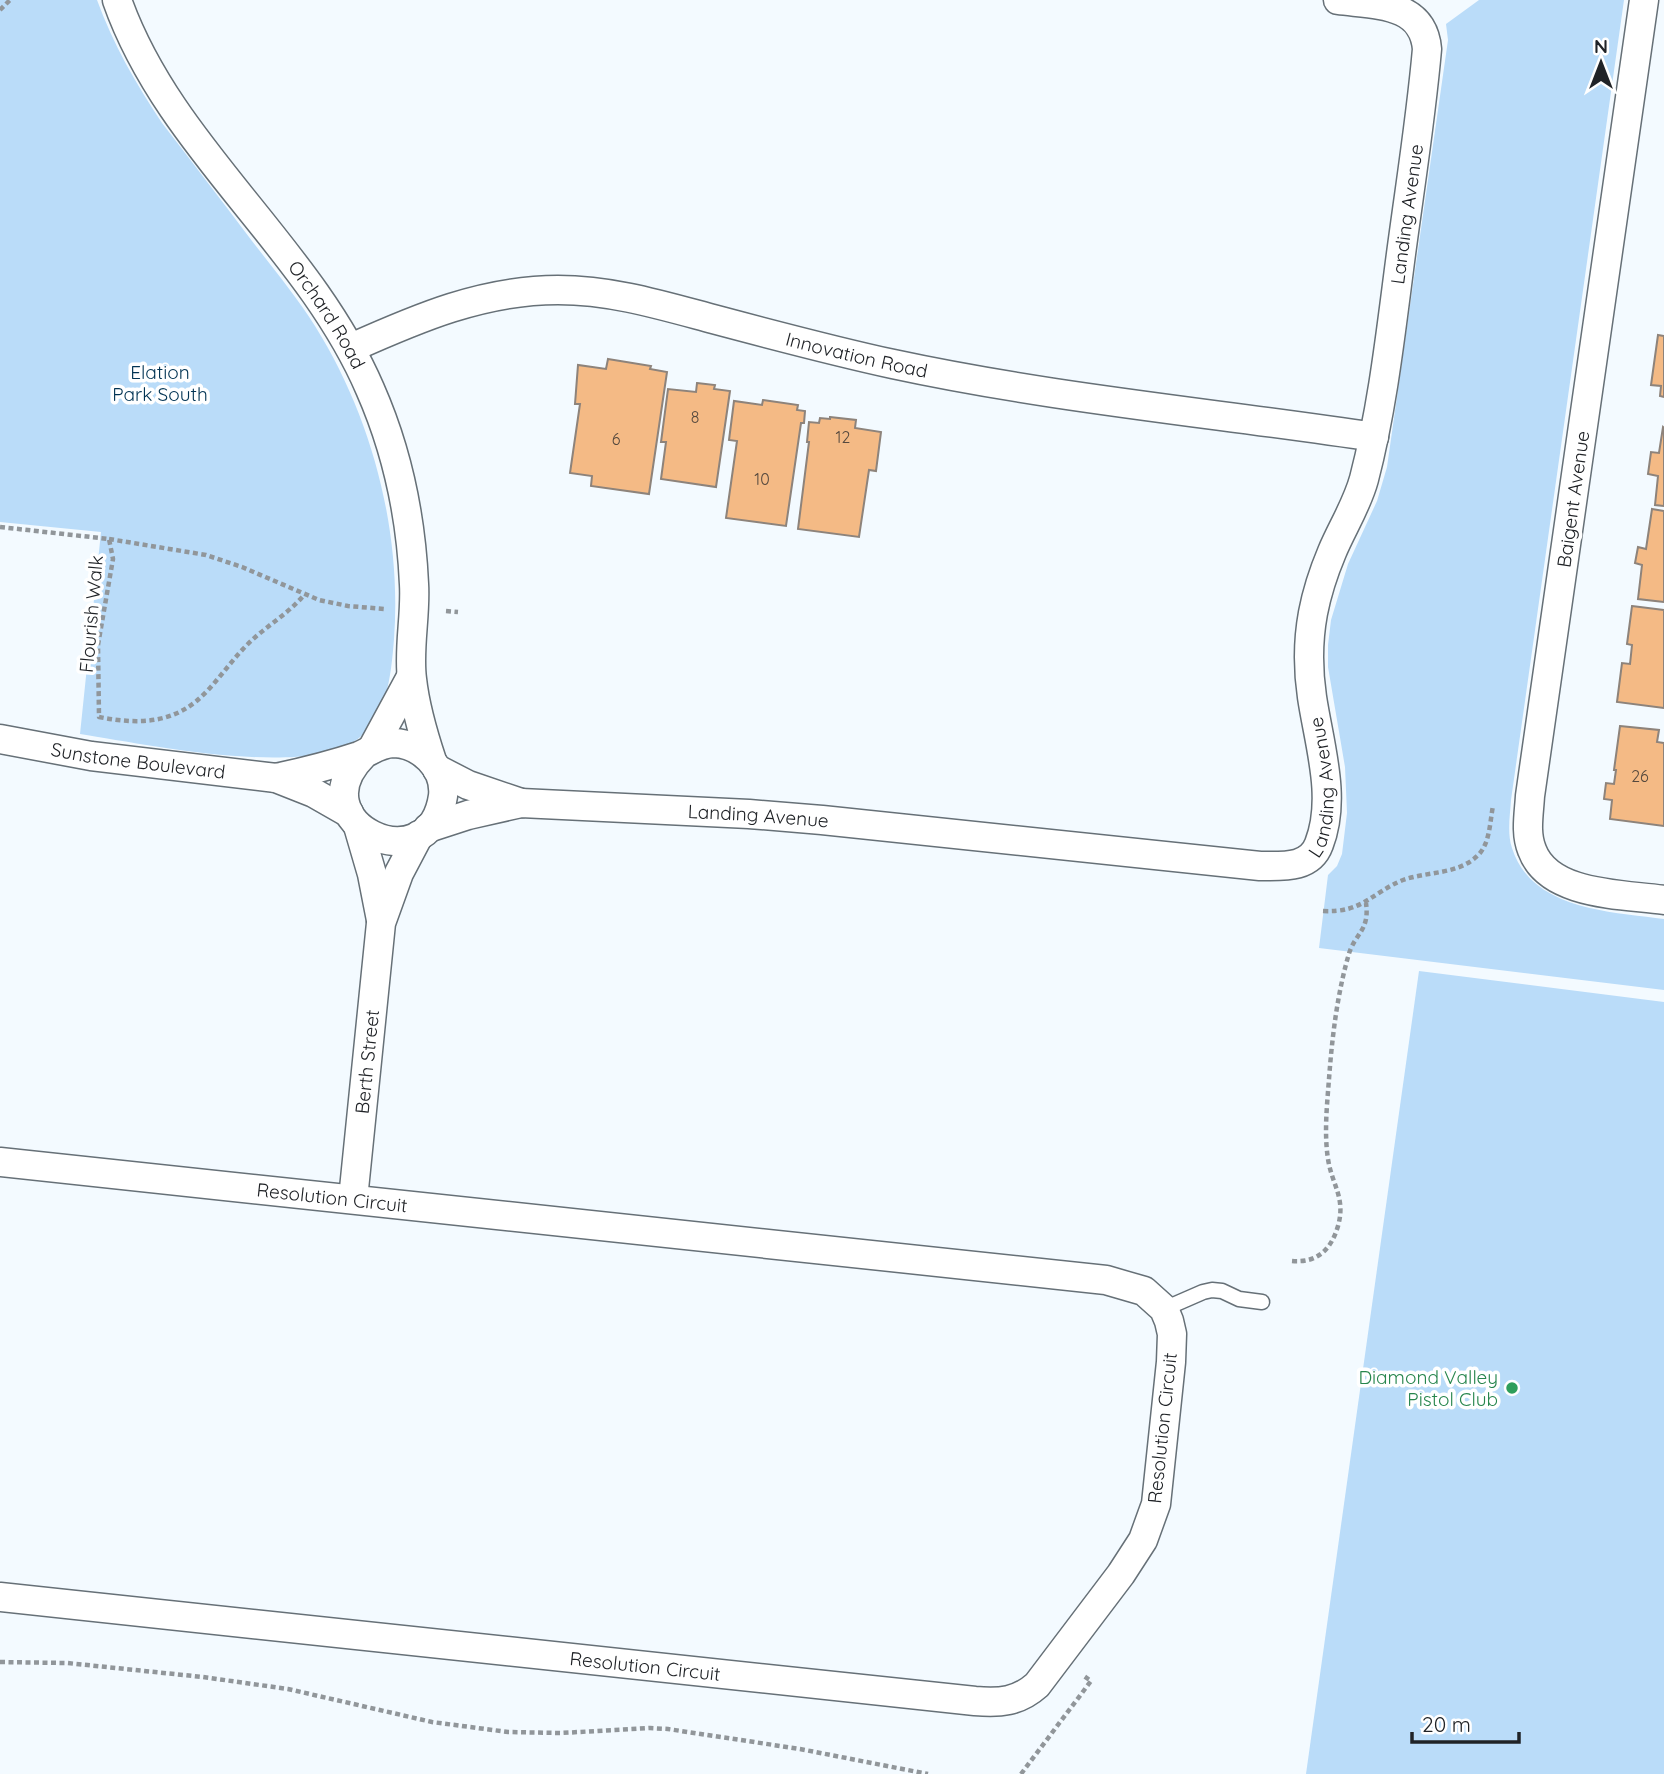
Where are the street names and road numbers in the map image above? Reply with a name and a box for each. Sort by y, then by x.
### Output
street label: Landing Avenue [1385,142,1428,286]
street label: Orchard Road [283,256,371,373]
street label: Innovation Road [783,327,930,383]
street label: Baigent Avenue [1552,429,1594,569]
street label: Flourish Walk [74,554,108,674]
street label: Landing Avenue [1303,715,1339,862]
street label: Sunstone Boulevard [49,737,227,784]
street label: Landing Avenue [687,799,830,833]
street label: Berth Street [350,1008,384,1115]
street label: Resolution Circuit [255,1177,409,1217]
street label: Resolution Circuit [1142,1351,1182,1505]
street label: Resolution Circuit [568,1646,722,1686]

